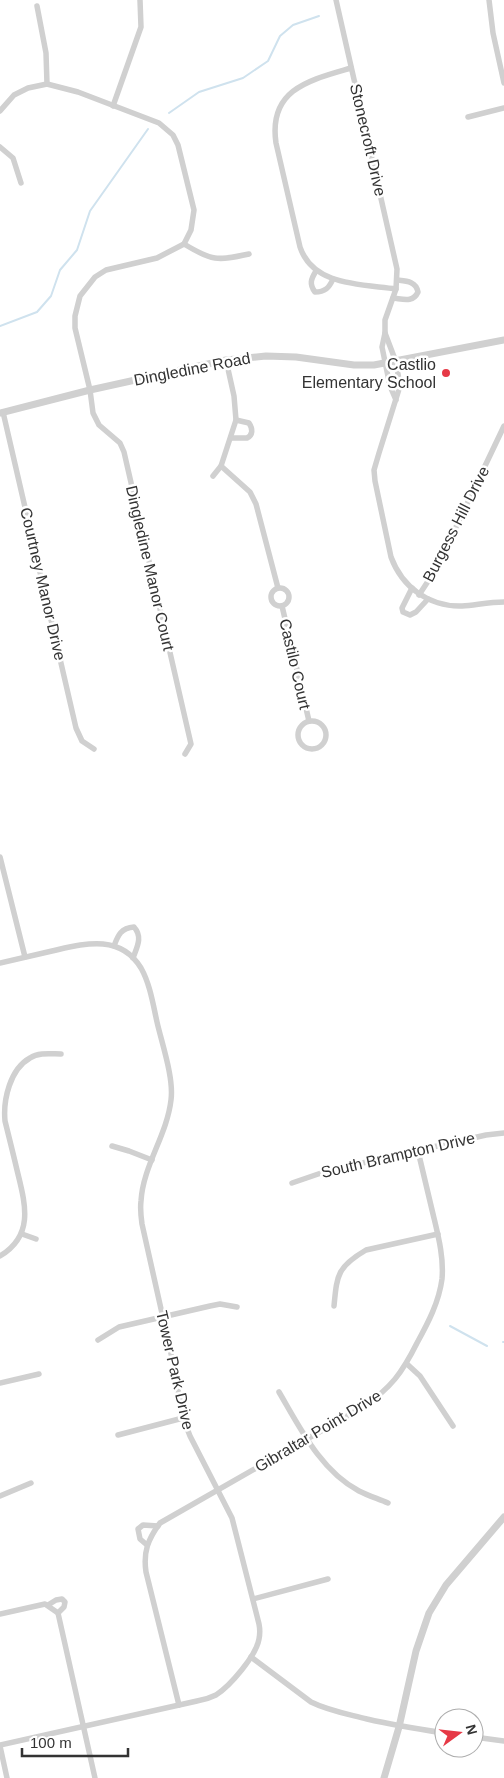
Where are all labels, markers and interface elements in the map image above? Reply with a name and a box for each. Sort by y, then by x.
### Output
street label: Stonecroft Drive [347,82,389,198]
street label: Dingledine Road [132,349,252,389]
place label: Castlio Elementary School [302,356,436,391]
marker: Castlio Elementary School [440,367,452,379]
street label: Burgess Hill Drive [420,463,492,585]
street label: Dingledine Manor Court [123,484,177,653]
street label: Courtney Manor Drive [17,506,69,662]
street label: Castilo Court [276,617,314,712]
street label: South Brampton Drive [319,1129,477,1181]
street label: Tower Park Drive [153,1309,197,1431]
street label: Gibraltar Point Drive [252,1387,384,1475]
north arrow [434,1708,484,1758]
text: N [463,1723,481,1737]
scale bar [22,1726,129,1758]
text: 100 m [30,1734,72,1751]

